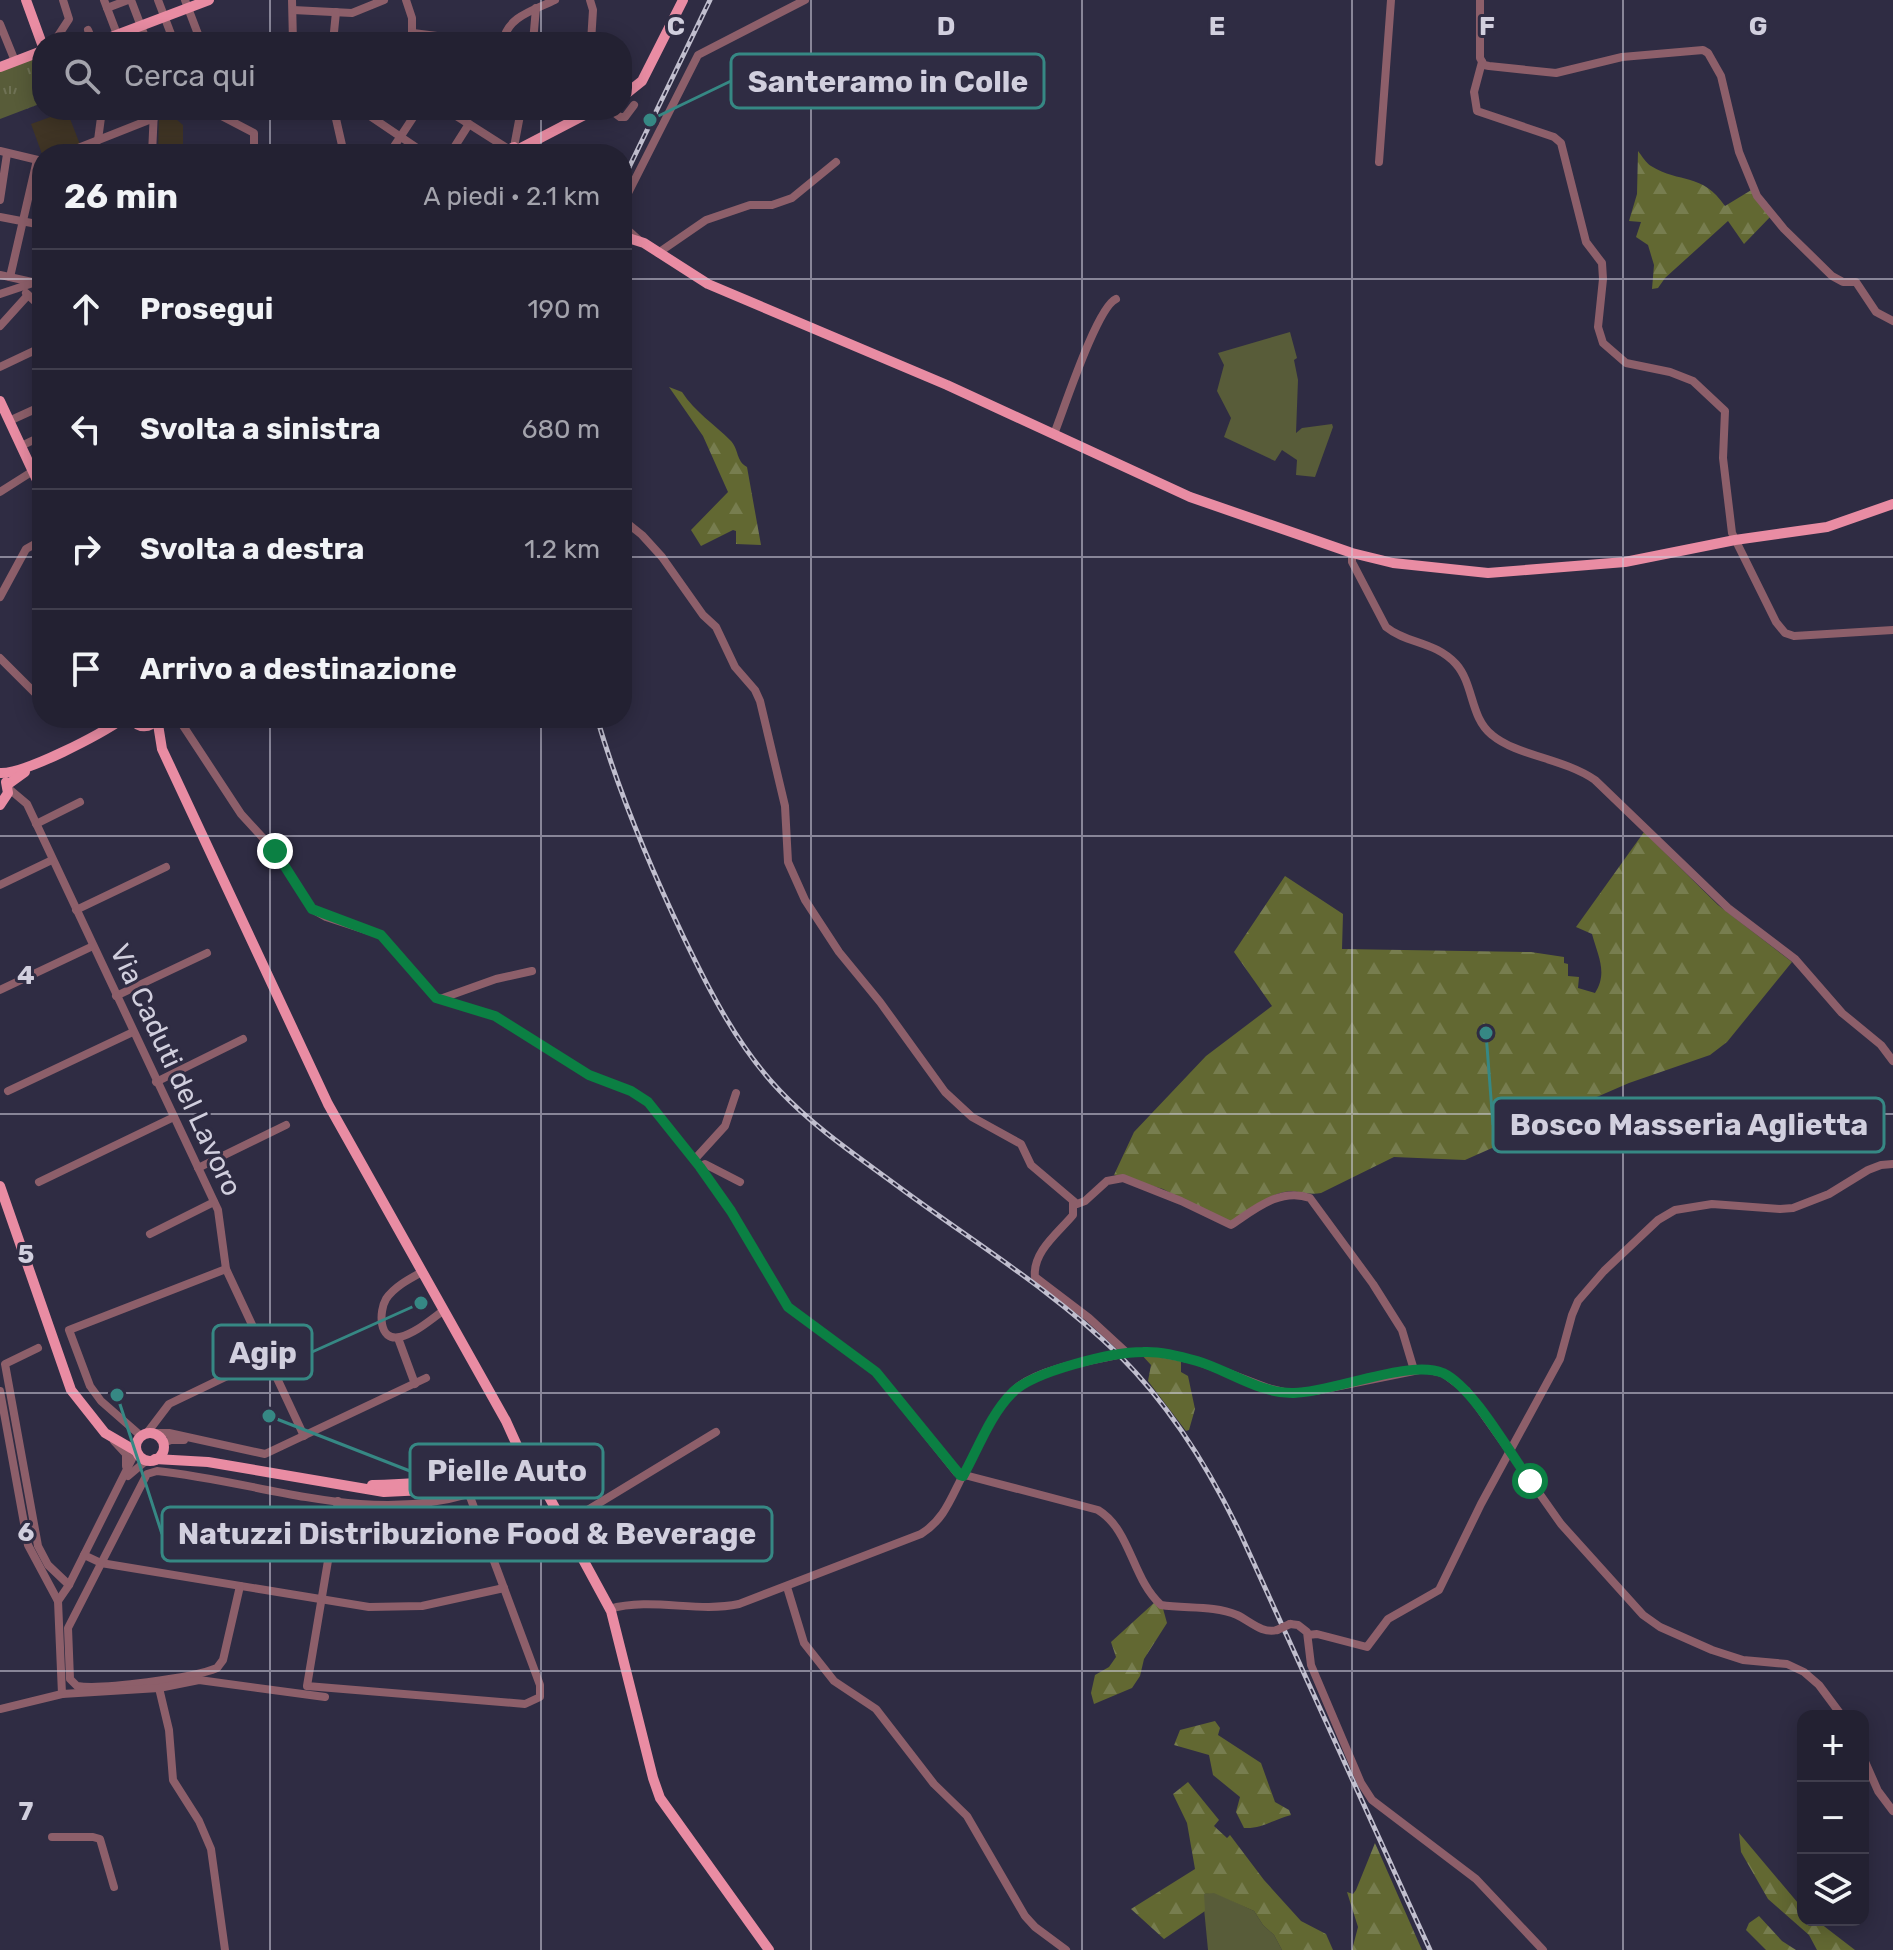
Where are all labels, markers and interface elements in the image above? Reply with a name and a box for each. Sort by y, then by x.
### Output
text: C [667,11,685,42]
text: D [937,11,955,42]
text: E [1209,11,1225,42]
text: F [1479,11,1495,42]
text: G [1749,11,1767,42]
search box [32,32,632,120]
icon: search [60,54,104,98]
callout: Santeramo in Colle [731,54,1044,108]
text: Cerca qui [124,58,256,94]
text: Santeramo in Colle [748,64,1028,100]
text: 26 min [64,176,178,217]
text: A piedi · 2.1 km [423,181,600,212]
icon: ahead [64,287,108,331]
text: Prosegui [140,291,273,327]
text: 190 m [527,294,600,325]
icon: left [64,407,108,451]
text: Svolta a sinistra [140,411,381,447]
text: 680 m [522,414,600,445]
icon: right [64,527,108,571]
text: Svolta a destra [140,531,365,567]
text: 1.2 km [524,534,600,565]
icon: arrive [64,647,108,691]
text: Arrivo a destinazione [140,651,457,687]
route end [257,833,293,869]
street label: Via Caduti del Lavoro [103,939,249,1201]
text: 4 [17,960,35,991]
callout: Bosco Masseria Aglietta [1493,1098,1884,1152]
text: Bosco Masseria Aglietta [1510,1107,1868,1143]
text: 5 [18,1239,34,1270]
callout: Agip [213,1325,312,1379]
text: Agip [229,1335,297,1371]
callout: Pielle Auto [410,1444,603,1498]
text: Pielle Auto [427,1453,587,1489]
route start [1512,1463,1548,1499]
callout: Natuzzi Distribuzione Food & Beverage [162,1507,772,1561]
text: Natuzzi Distribuzione Food & Beverage [178,1516,756,1552]
text: 6 [18,1517,35,1548]
map controls [1797,1710,1869,1926]
button: + [1797,1710,1869,1782]
button: − [1797,1782,1869,1854]
text: 7 [19,1796,34,1827]
button: layers [1797,1854,1869,1926]

